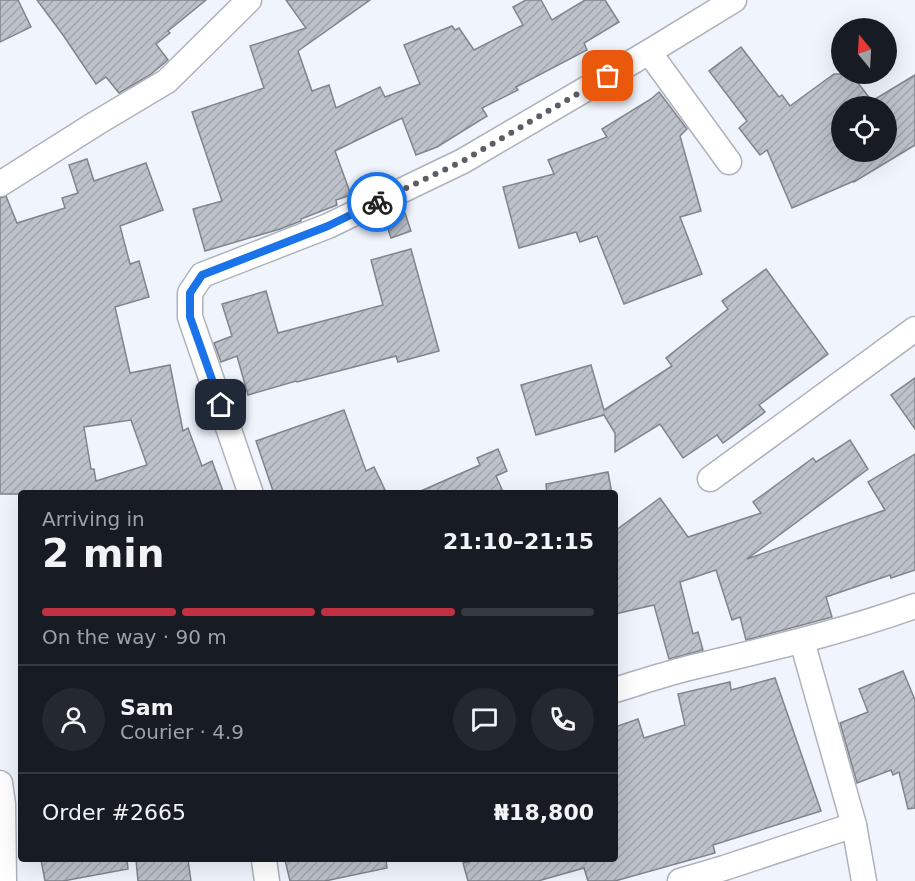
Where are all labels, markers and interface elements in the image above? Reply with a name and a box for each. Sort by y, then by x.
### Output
north arrow [831,18,897,84]
map controls [831,18,897,162]
pin [582,50,633,101]
icon: bag [591,59,624,92]
button: locate [831,96,897,162]
courier [347,172,407,232]
icon: bike [361,186,394,219]
pin [195,379,246,430]
icon: home [204,388,237,421]
text: Arriving in [42,507,145,531]
text: 21:10–21:15 [443,529,594,554]
text: 2 min [42,531,164,576]
text: On the way · 90 m [42,625,227,649]
button: person [42,688,105,751]
button: chat [453,688,516,751]
button: phone [531,688,594,751]
text: Sam [120,695,174,720]
text: Courier · 4.9 [120,720,244,744]
text: Order #2665 [42,800,186,825]
text: ₦18,800 [494,800,594,825]

